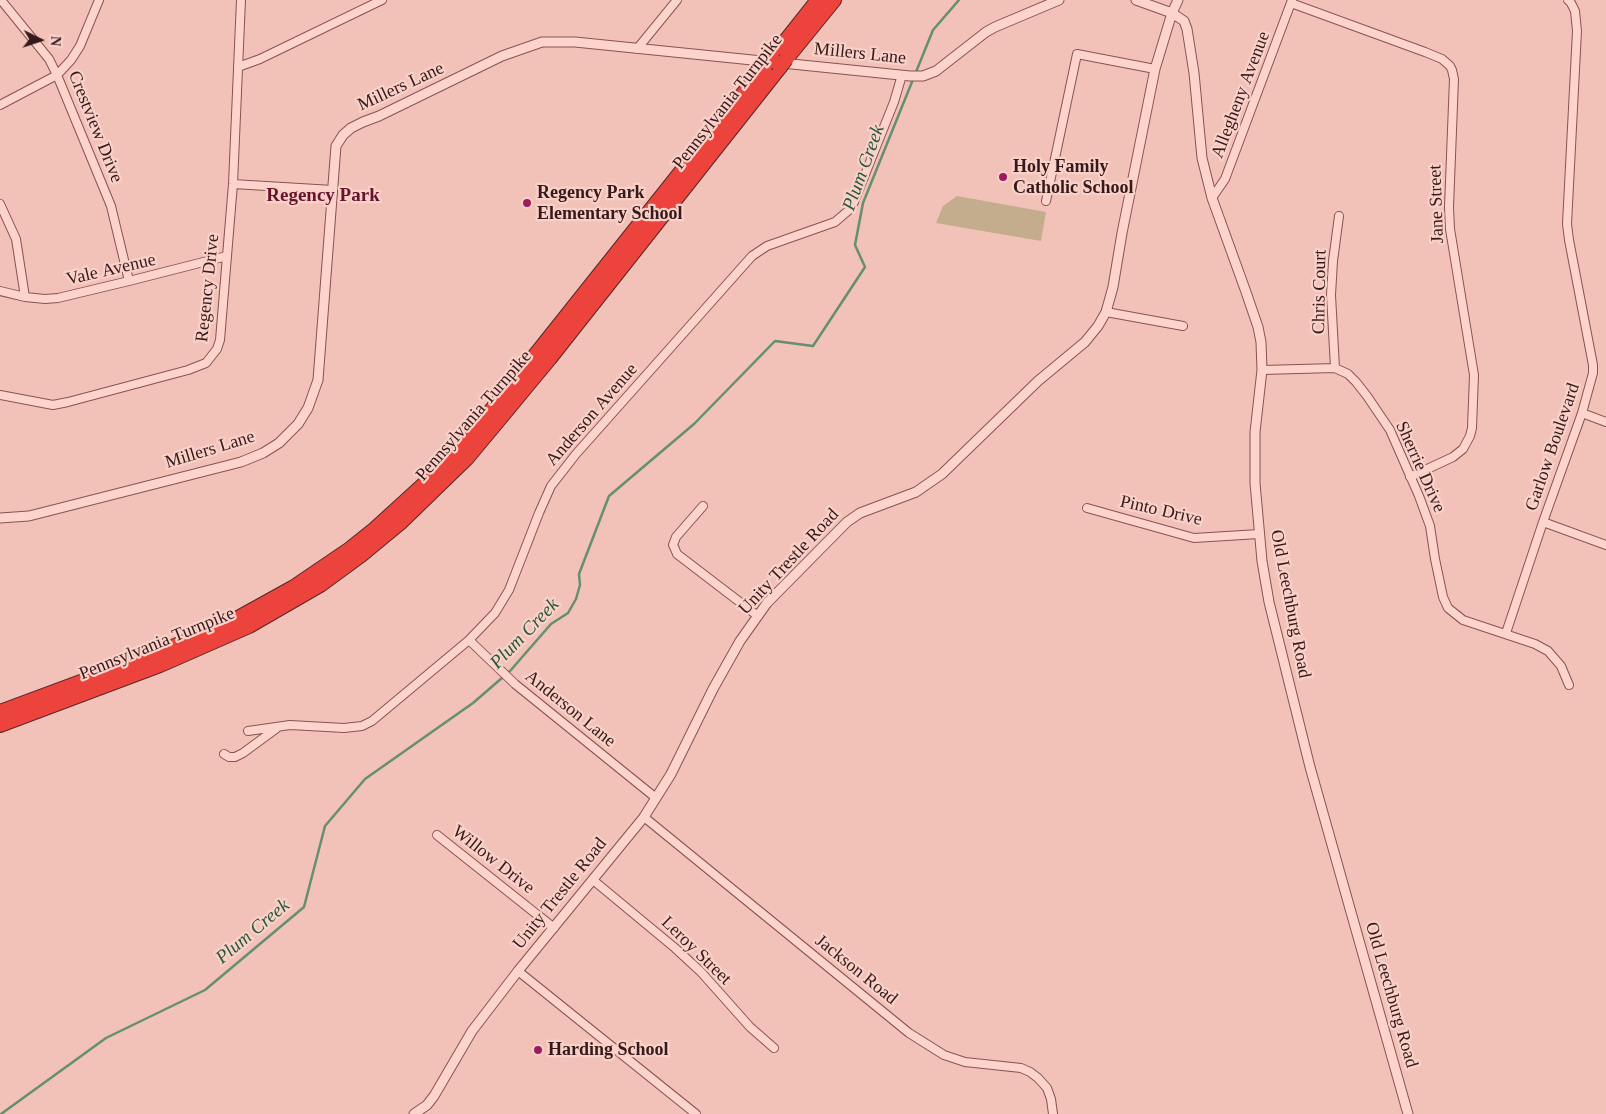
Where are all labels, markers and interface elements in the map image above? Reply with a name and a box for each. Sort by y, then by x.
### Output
north arrow [15,15,65,65]
street label: Allegheny Avenue [1207,29,1275,161]
street label: Pennsylvania Turnpike [668,30,788,174]
text: N [48,36,63,47]
street label: Millers Lane [813,38,907,70]
street label: Millers Lane [355,58,447,116]
street label: Crestview Drive [63,68,127,186]
water label: Plum Creek [838,122,890,214]
place label: Holy Family Catholic School [1013,156,1134,198]
street label: Jane Street [1425,164,1449,244]
marker: Holy Family Catholic School [997,171,1009,183]
place label: Regency Park Elementary School [537,182,682,224]
district label: Regency Park [266,185,380,207]
marker: Regency Park Elementary School [521,197,533,209]
street label: Regency Drive [192,233,224,343]
street label: Vale Avenue [64,249,158,291]
street label: Chris Court [1308,250,1332,334]
street label: Pennsylvania Turnpike [411,346,537,486]
street label: Anderson Avenue [541,359,643,471]
street label: Garlow Boulevard [1521,380,1585,514]
street label: Sherrie Drive [1390,418,1450,516]
street label: Millers Lane [163,426,257,474]
street label: Pinto Drive [1118,491,1204,531]
street label: Unity Trestle Road [734,504,844,620]
street label: Old Leechburg Road [1265,528,1315,680]
water label: Plum Creek [486,594,564,674]
street label: Pennsylvania Turnpike [76,603,238,685]
street label: Anderson Lane [520,666,620,752]
street label: Willow Drive [447,821,539,899]
street label: Unity Trestle Road [508,834,612,954]
water label: Plum Creek [211,894,295,970]
street label: Leroy Street [656,912,736,990]
street label: Old Leechburg Road [1360,920,1422,1070]
street label: Jackson Road [811,930,901,1010]
place label: Harding School [548,1039,669,1061]
marker: Harding School [532,1044,544,1056]

